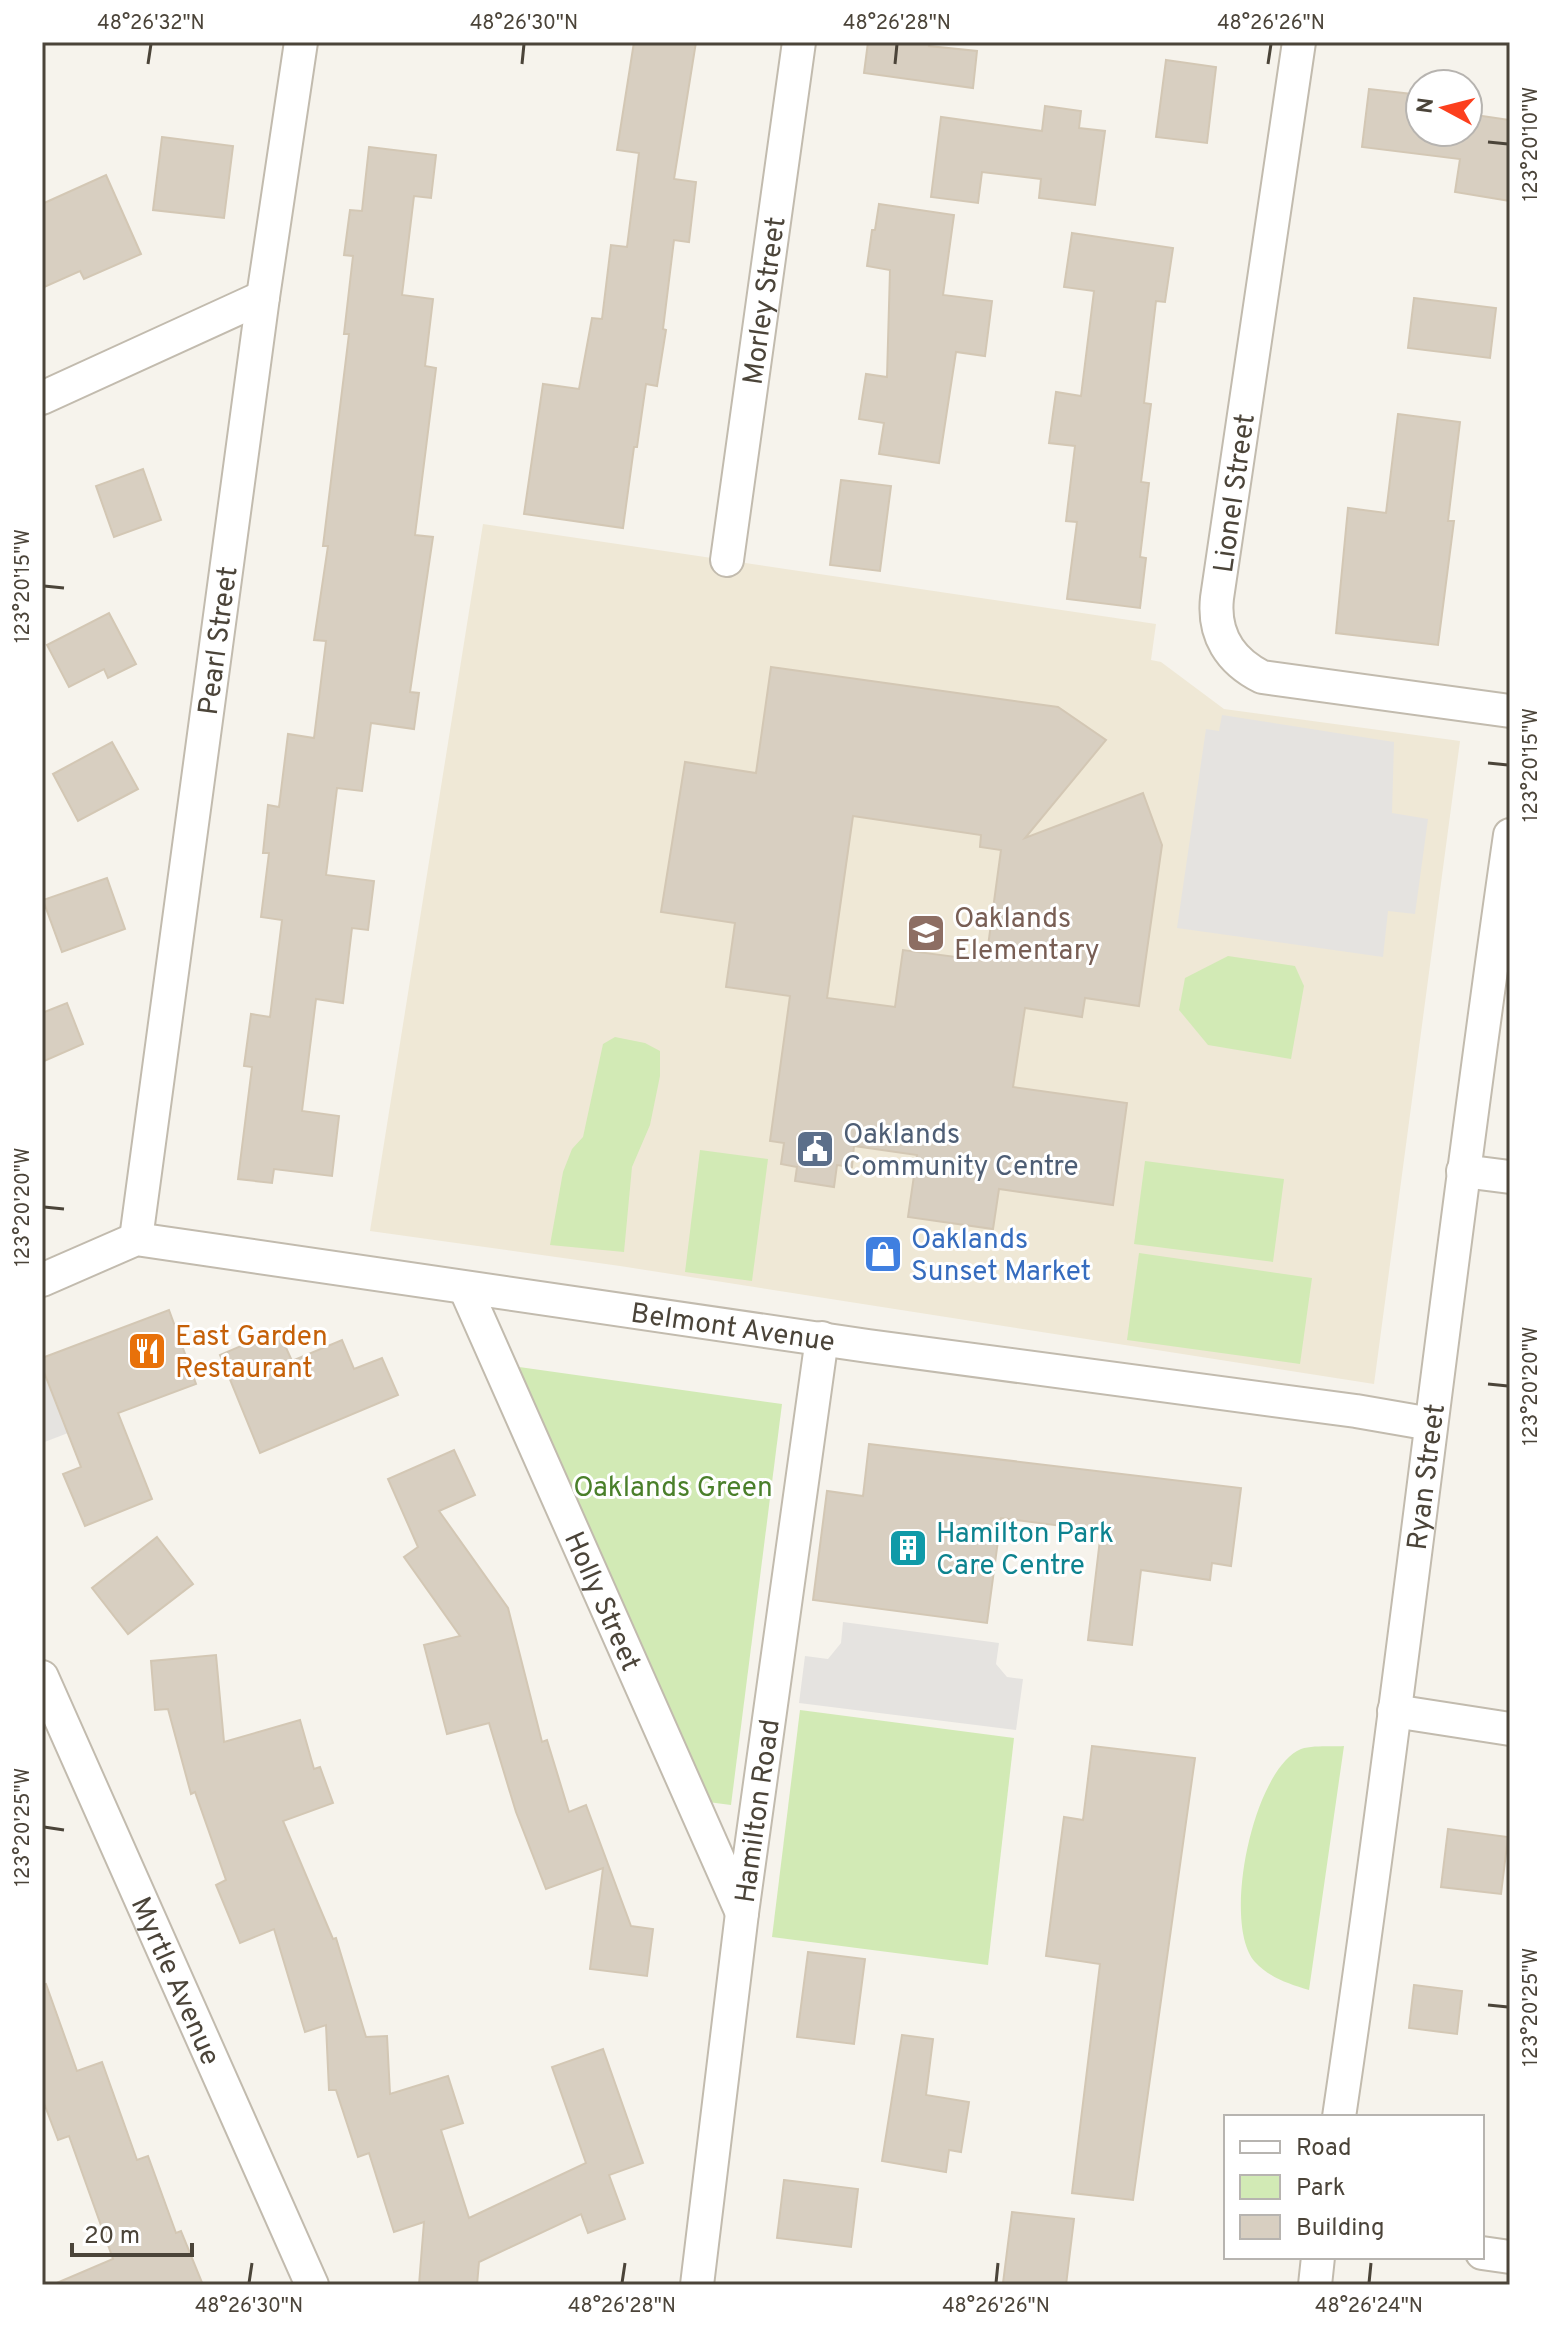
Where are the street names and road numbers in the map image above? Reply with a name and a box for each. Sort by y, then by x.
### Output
street label: Morley Street [737,215,796,387]
street label: Lionel Street [1207,411,1265,575]
street label: Pearl Street [192,564,248,717]
street label: Belmont Avenue [628,1297,837,1362]
street label: Ryan Street [1401,1402,1455,1552]
street label: Holly Street [554,1527,647,1677]
street label: Hamilton Road [729,1717,790,1905]
street label: Myrtle Avenue [121,1892,227,2071]

